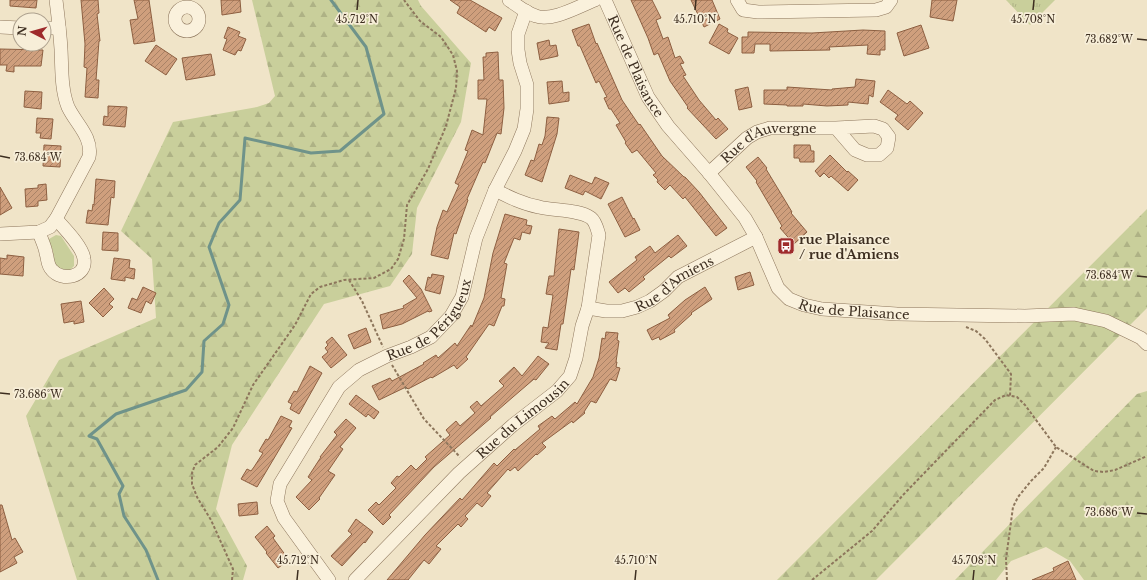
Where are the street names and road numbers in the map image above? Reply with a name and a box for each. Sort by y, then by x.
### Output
street label: Rue de Plaisance [604,13,667,121]
street label: Rue d'Auvergne [717,120,817,167]
street label: Rue d'Amiens [632,252,717,316]
street label: Rue de Périgueux [384,277,475,364]
street label: Rue de Plaisance [796,296,910,323]
street label: Rue du Limousin [473,375,573,463]

